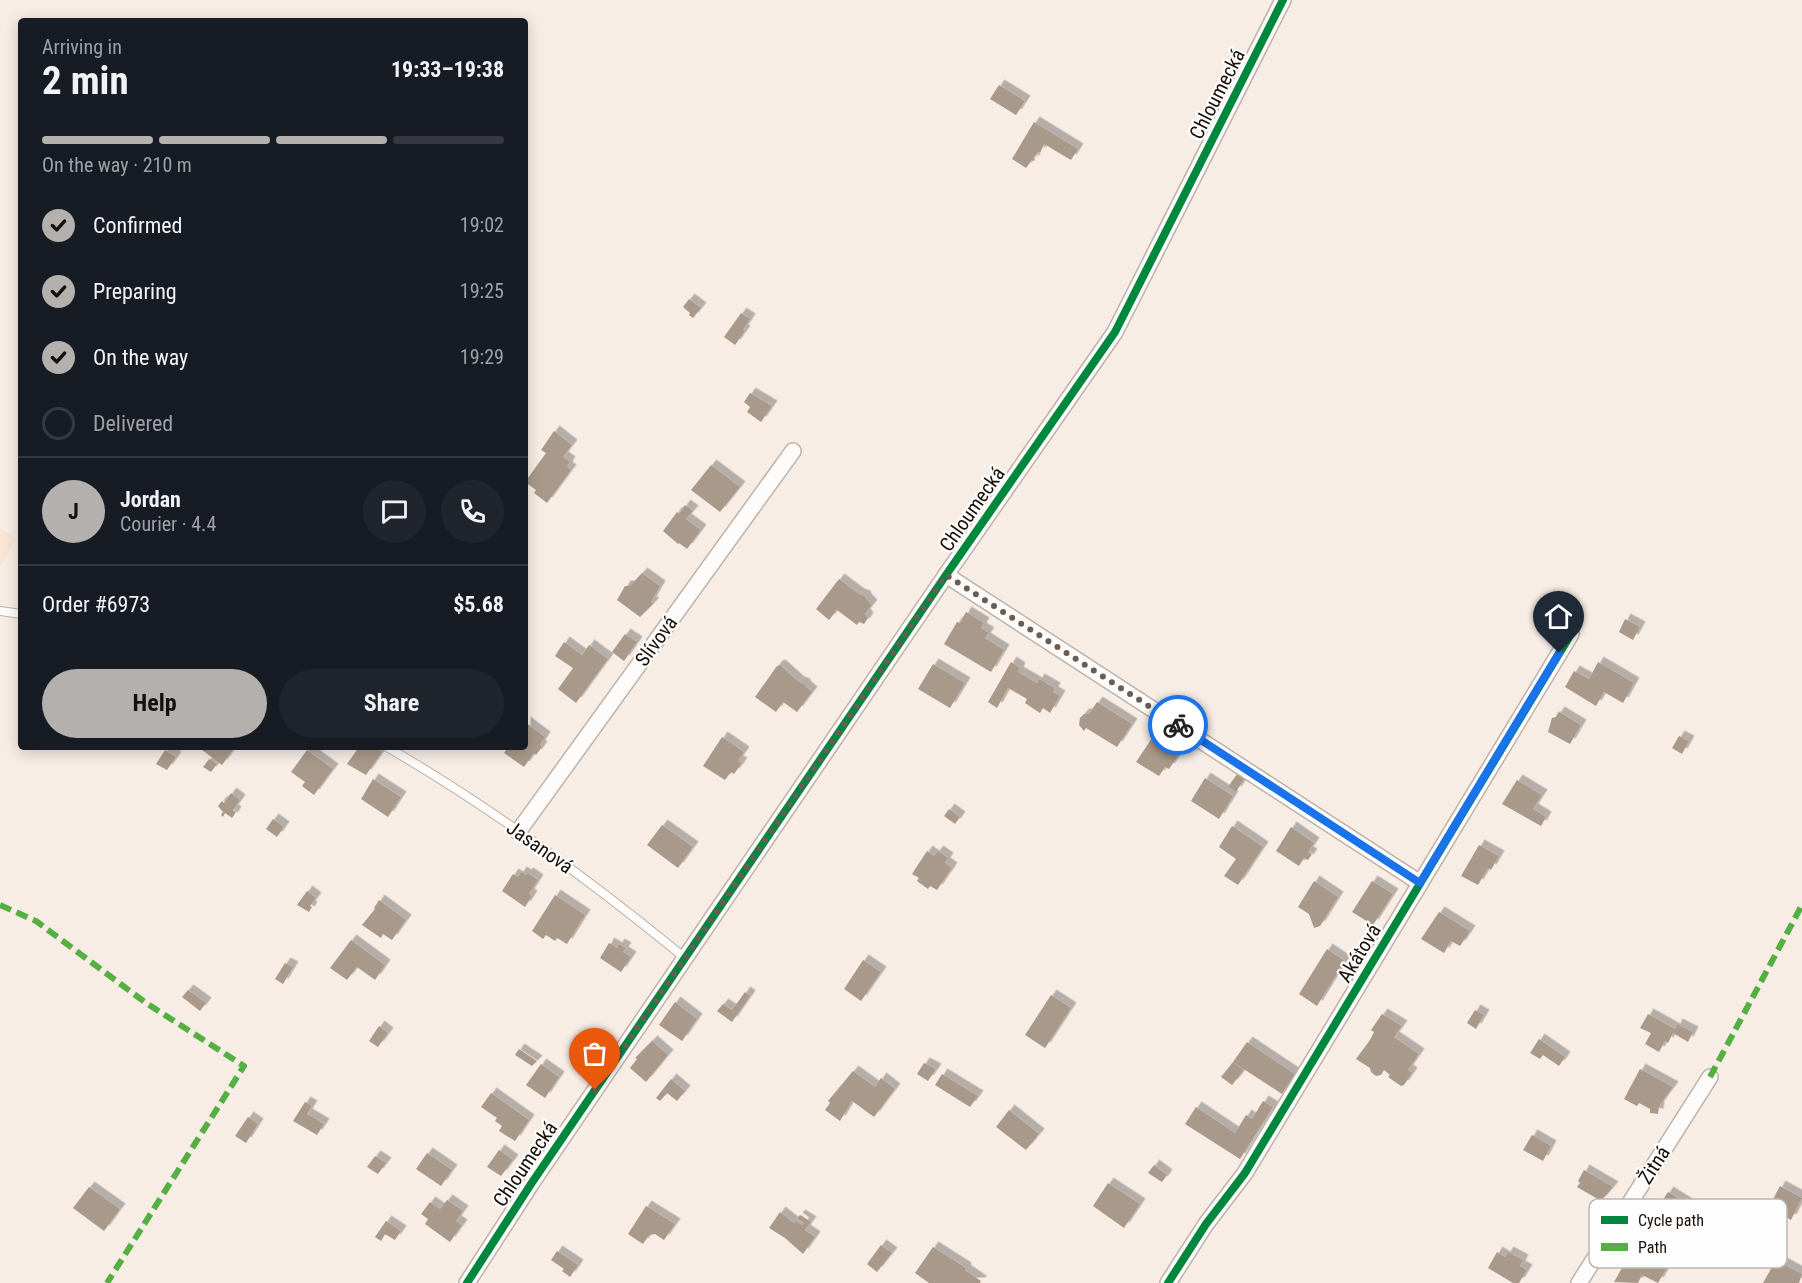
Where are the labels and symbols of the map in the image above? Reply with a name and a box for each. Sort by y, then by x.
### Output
street label: Chloumecká [1184,45,1250,143]
street label: Chloumecká [934,462,1010,556]
pin [1533,591,1584,653]
street label: Slívová [630,611,682,671]
courier [1148,695,1208,755]
street label: Jasanová [502,816,578,878]
street label: Akátová [1332,920,1386,986]
pin [569,1028,620,1090]
street label: Chloumecká [488,1117,562,1211]
street label: Žitná [1633,1142,1675,1188]
legend [1589,1199,1787,1268]
text: Cycle path [1638,1211,1704,1230]
text: Path [1638,1238,1667,1257]

